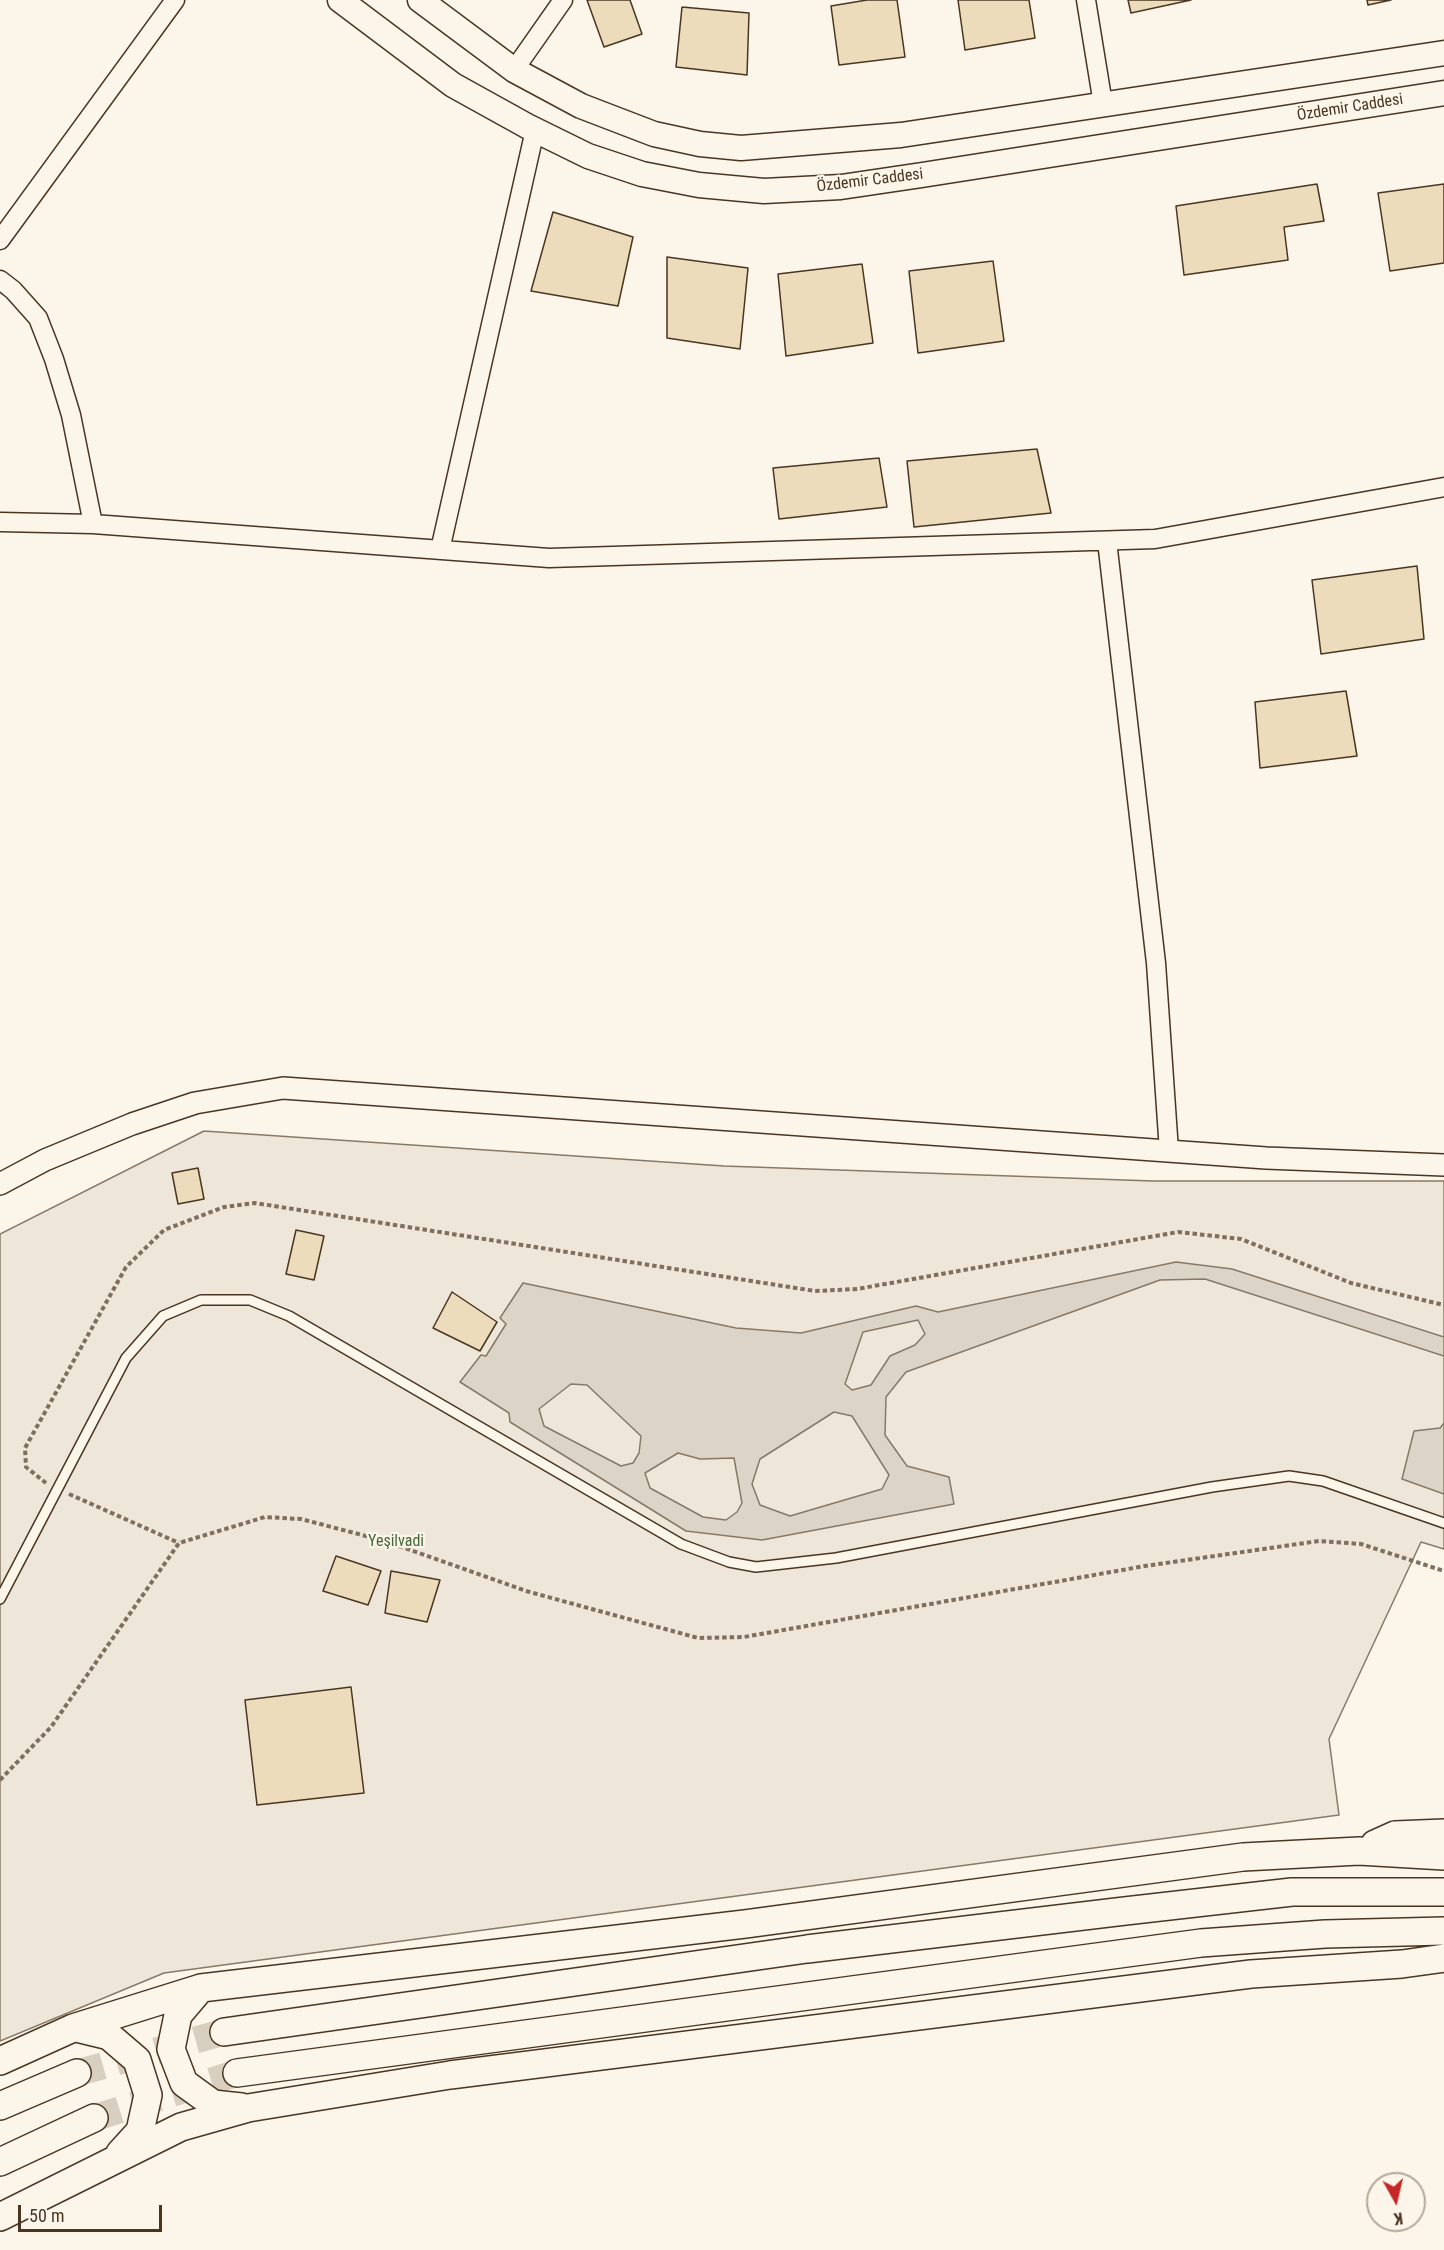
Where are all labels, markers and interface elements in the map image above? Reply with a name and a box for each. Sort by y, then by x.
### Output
street label: Özdemir Caddesi [1296,90,1404,126]
street label: Özdemir Caddesi [816,165,924,197]
park label: Yeşilvadi [368,1532,424,1552]
north arrow [1366,2172,1426,2232]
scale bar [21,2193,165,2231]
text: 50 m [29,2205,64,2226]
text: K [1393,2208,1404,2228]

